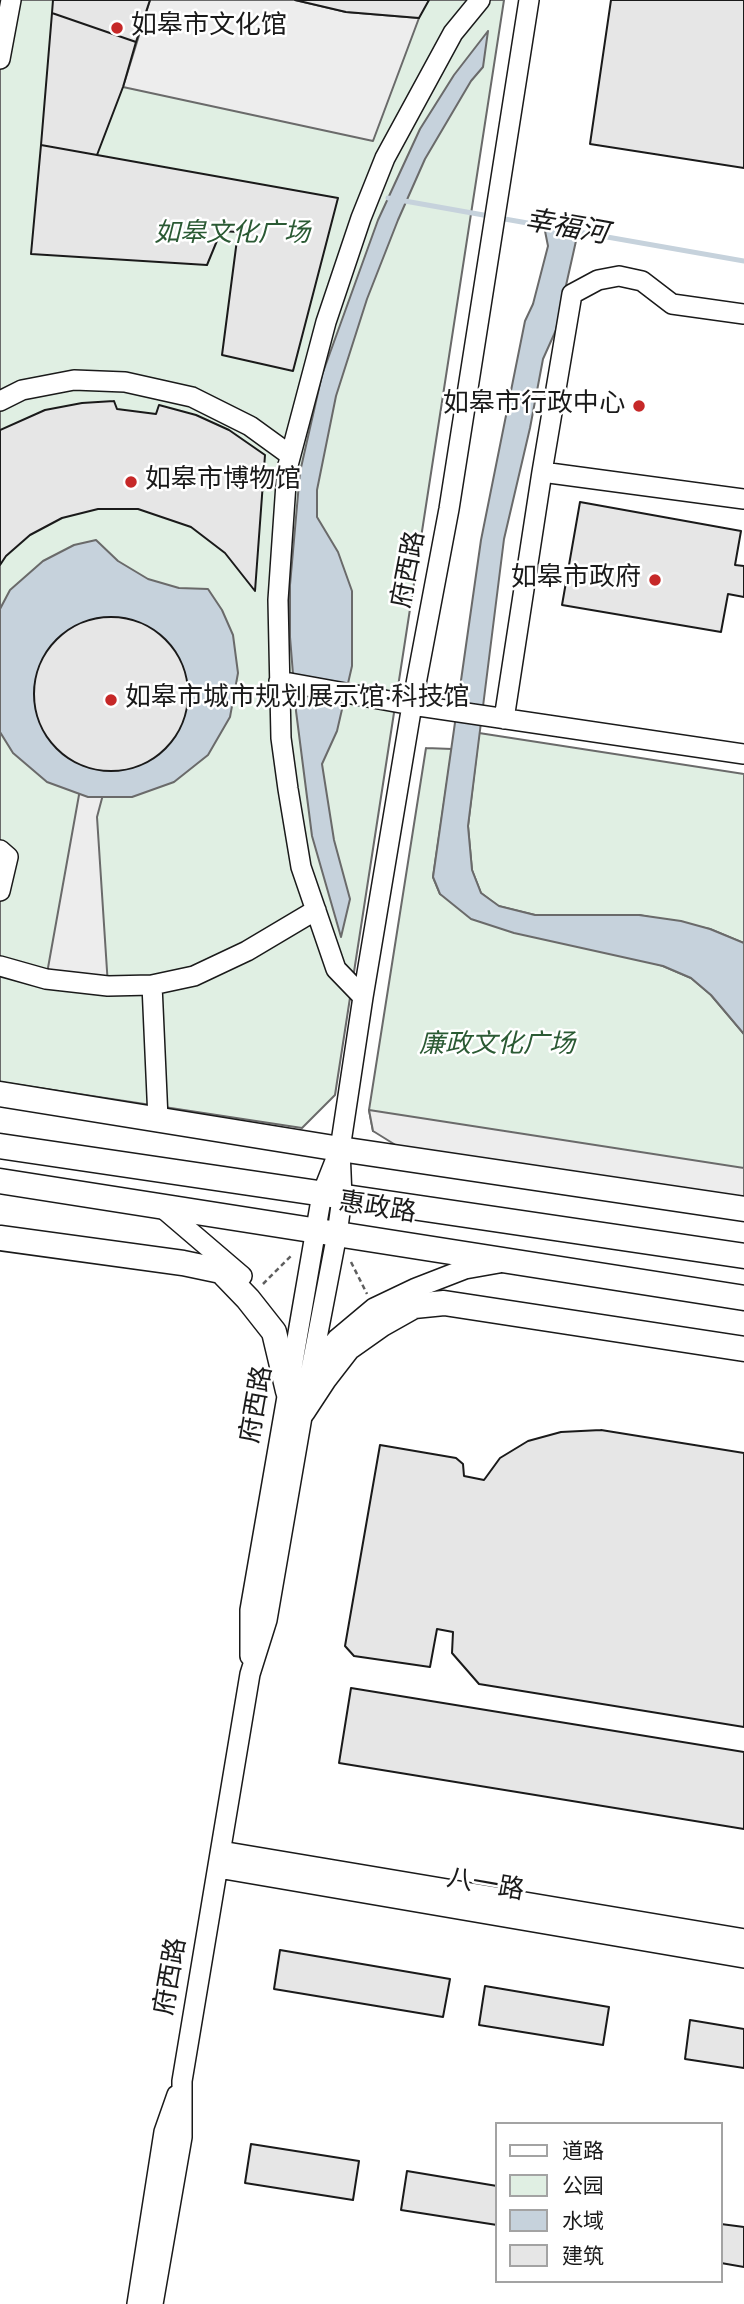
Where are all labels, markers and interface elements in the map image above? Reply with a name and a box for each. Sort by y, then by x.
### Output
place label: 如皋市文化馆 [131,12,287,44]
marker: 如皋市文化馆 [109,20,125,36]
water label: 幸福河 [522,206,610,254]
park label: 如皋文化广场 [154,220,310,252]
place label: 如皋市行政中心 [443,390,625,422]
marker: 如皋市行政中心 [631,398,647,414]
place label: 如皋市博物馆 [145,466,301,498]
marker: 如皋市博物馆 [123,474,139,490]
street label: 府西路 [388,529,434,611]
place label: 如皋市政府 [511,564,641,596]
marker: 如皋市政府 [647,572,663,588]
place label: 如皋市城市规划展示馆·科技馆 [125,684,469,716]
marker: 如皋市城市规划展示馆·科技馆 [103,692,119,708]
park label: 廉政文化广场 [419,1031,575,1063]
street label: 惠政路 [336,1188,418,1232]
street label: 府西路 [237,1364,281,1446]
street label: 八一路 [444,1865,526,1909]
street label: 府西路 [151,1936,195,2018]
legend [496,2122,723,2283]
text: 道路 [562,2136,604,2168]
text: 公园 [562,2171,604,2203]
text: 水域 [562,2206,604,2238]
text: 建筑 [562,2241,604,2273]

